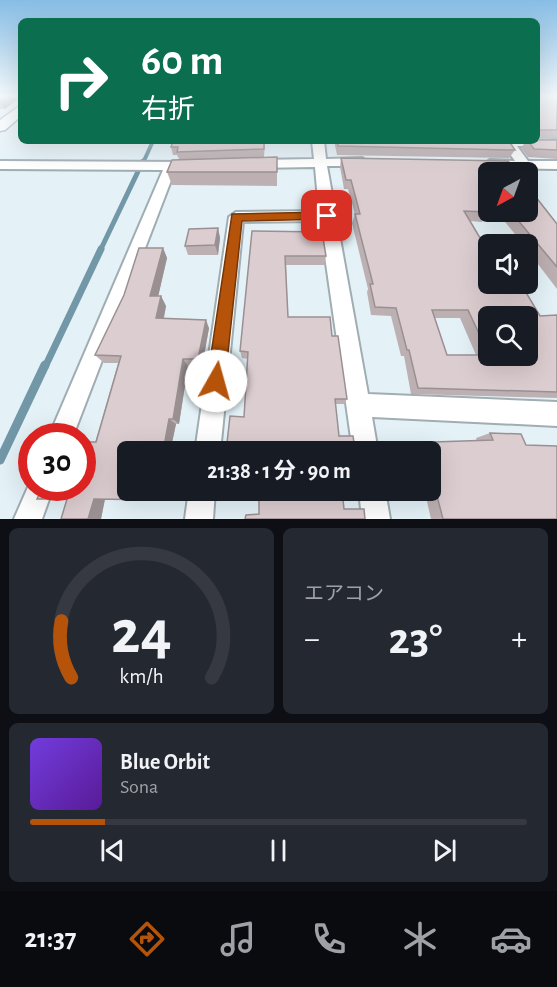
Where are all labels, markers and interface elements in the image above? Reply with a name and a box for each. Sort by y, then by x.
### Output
text: 60 m [141,40,223,82]
icon: right [42,42,120,120]
text: 右折 [141,96,195,123]
north arrow [478,162,538,222]
map controls [478,162,538,366]
pin [301,190,352,241]
icon: arrive [310,199,343,232]
button: sound [478,234,538,294]
button: search [478,306,538,366]
position arrow [184,349,248,413]
speed limit sign: 30 [18,423,96,501]
text: 21:38 · 1 分 · 90 m [207,460,351,482]
text: エアコン [304,584,384,604]
text: 24 [111,602,172,664]
text: 23° [389,617,442,662]
text: − [304,623,320,656]
text: + [511,623,527,656]
text: km/h [119,666,164,687]
text: Blue Orbit [120,751,210,773]
text: Sona [120,777,158,797]
icon: previous [96,834,129,867]
icon: pause [262,834,295,867]
icon: next [428,834,461,867]
icon: directions [126,918,168,960]
icon: music [217,918,259,960]
icon: phone [308,918,350,960]
icon: climate [399,918,441,960]
icon: car [490,918,532,960]
text: 21:37 [25,925,77,952]

